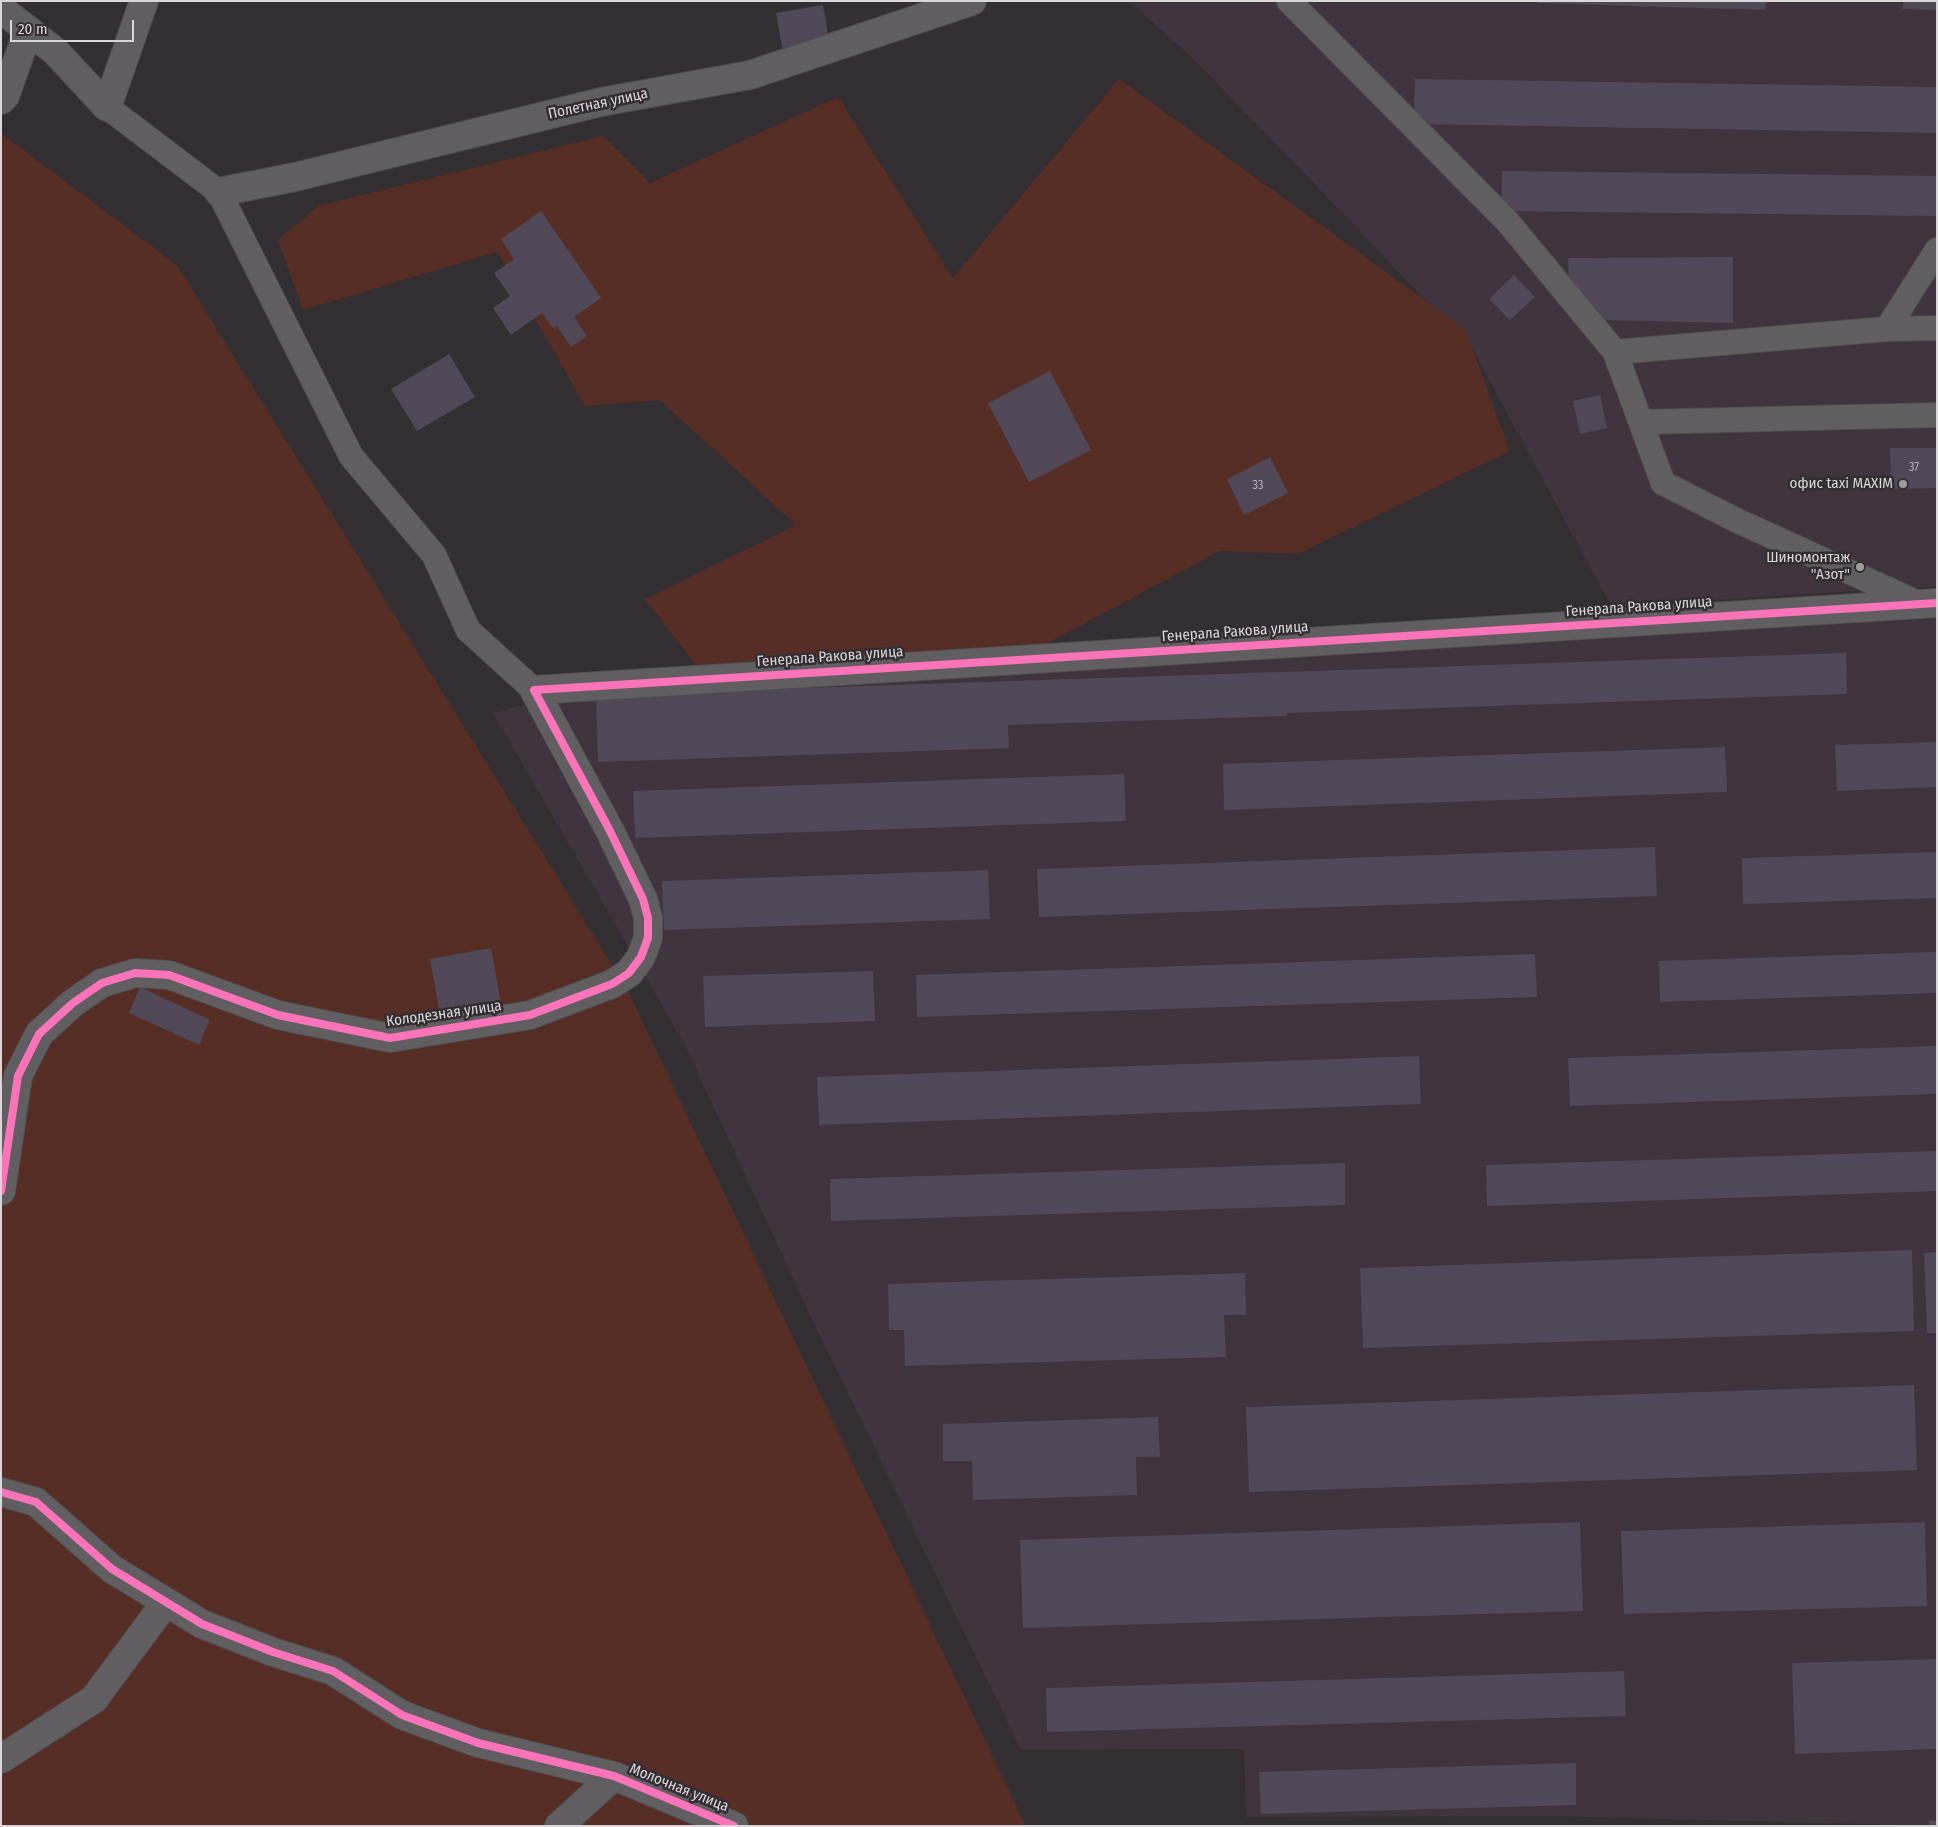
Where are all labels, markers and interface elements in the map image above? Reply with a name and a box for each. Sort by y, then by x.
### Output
scale bar [12,10,136,42]
text: 20 m [18,20,48,38]
street label: Полетная улица [546,85,650,123]
house number: 37 [1909,461,1919,475]
place label: офис taxi MAXIM [1790,475,1893,493]
marker: офис taxi MAXIM [1897,478,1909,490]
house number: 33 [1253,479,1263,493]
place label: Шиномонтаж "Азот" [1766,549,1850,584]
marker: Шиномонтаж "Азот" [1854,561,1866,573]
street label: Генерала Ракова улица [1565,593,1713,621]
street label: Генерала Ракова улица [1161,618,1309,646]
street label: Генерала Ракова улица [756,643,904,671]
street label: Колодезная улица [385,997,503,1031]
street label: Молочная улица [627,1760,731,1816]

